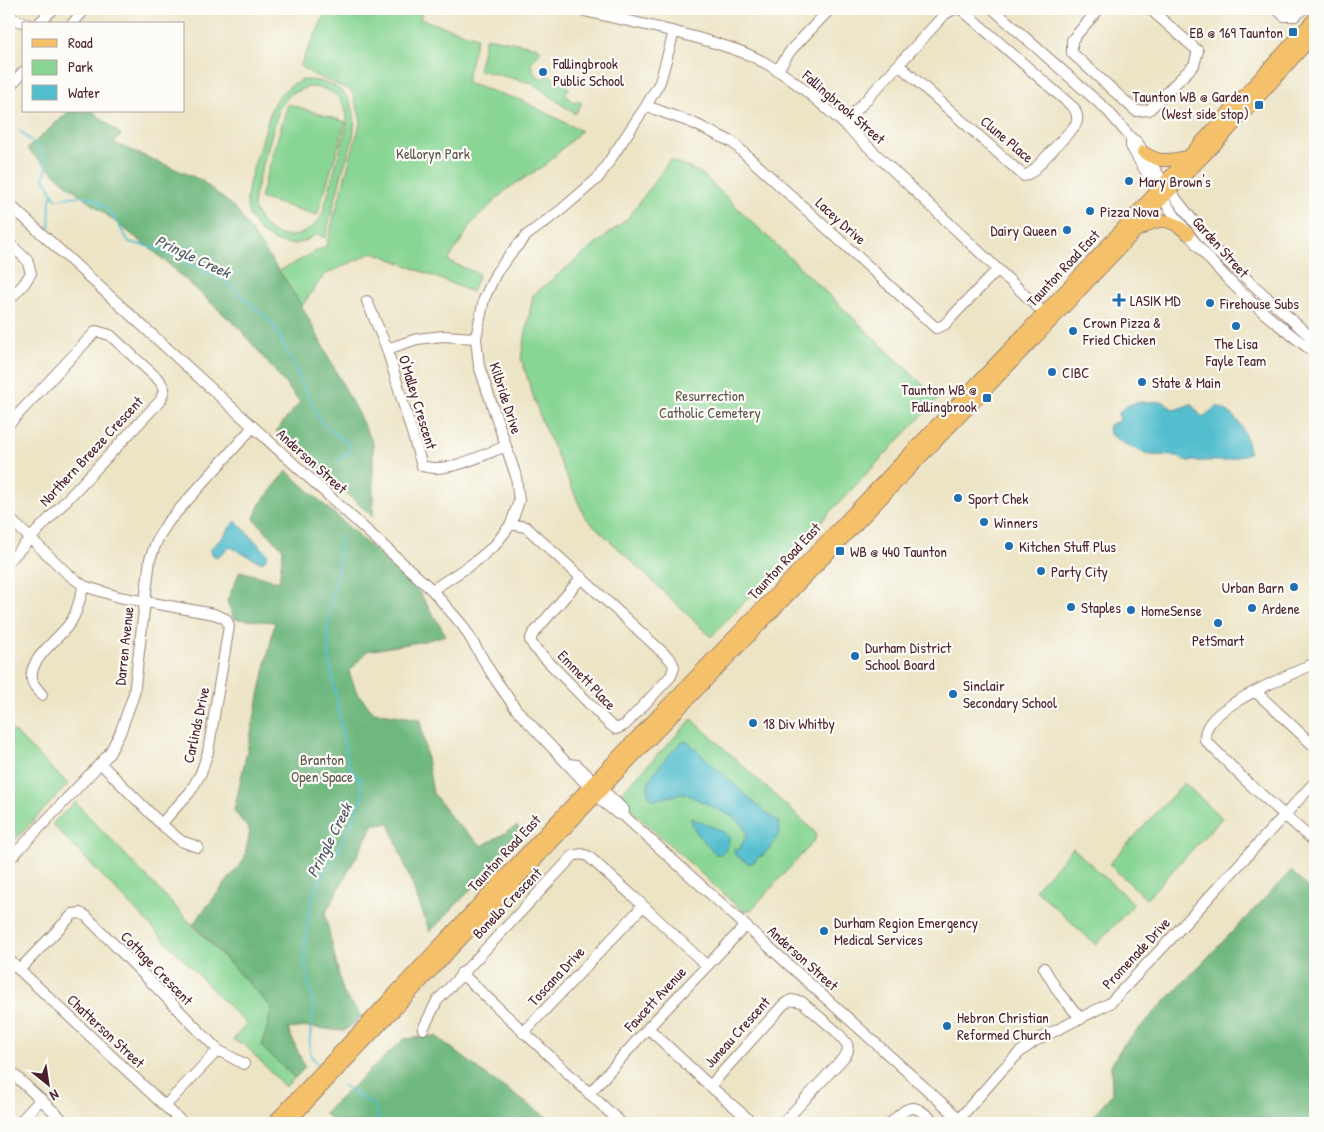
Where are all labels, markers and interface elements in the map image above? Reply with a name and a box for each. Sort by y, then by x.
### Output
legend [22,22,185,112]
place label: EB @ 169 Taunton [1190,22,1283,43]
marker: EB @ 169 Taunton [1287,26,1299,38]
text: Road [68,32,93,53]
place label: Fallingbrook Public School [552,53,624,91]
text: Park [68,56,93,77]
street label: Fallingbrook Street [797,64,891,149]
marker: Fallingbrook Public School [537,66,549,78]
text: Water [68,82,100,103]
place label: Taunton WB @ Garden (West side stop) [1132,86,1249,124]
marker: Taunton WB @ Garden (West side stop) [1253,99,1265,111]
street label: Clune Place [976,111,1038,167]
park label: Kelloryn Park [396,143,470,164]
place label: Mary Brown's [1139,171,1211,192]
marker: Mary Brown's [1123,175,1135,187]
street label: Lacey Drive [811,193,871,249]
place label: Pizza Nova [1100,201,1159,222]
marker: Pizza Nova [1084,205,1096,217]
street label: Garden Street [1188,212,1255,283]
place label: Dairy Queen [991,220,1057,241]
street label: Taunton Road East [1022,224,1105,311]
marker: Dairy Queen [1061,224,1073,236]
water label: Pringle Creek [152,229,235,284]
place label: LASIK MD [1130,290,1182,311]
marker: LASIK MD [1112,293,1126,307]
place label: Firehouse Subs [1219,293,1299,314]
marker: Firehouse Subs [1204,297,1216,309]
place label: Crown Pizza & Fried Chicken [1082,312,1161,350]
marker: The Lisa Fayle Team [1230,320,1242,332]
marker: Crown Pizza & Fried Chicken [1067,325,1079,337]
place label: The Lisa Fayle Team [1205,333,1266,371]
street label: O'Malley Crescent [394,352,443,452]
street label: Kilbride Drive [485,360,527,436]
place label: CIBC [1062,362,1090,383]
marker: CIBC [1046,366,1058,378]
place label: State & Main [1152,372,1221,393]
marker: State & Main [1136,376,1148,388]
place label: Taunton WB @ Fallingbrook [901,379,977,417]
park label: Resurrection Catholic Cemetery [659,385,761,423]
street label: Northern Breeze Crescent [34,391,148,511]
marker: Taunton WB @ Fallingbrook [981,392,993,404]
street label: Anderson Street [272,424,353,499]
place label: Sport Chek [968,488,1028,509]
marker: Sport Chek [952,492,964,504]
place label: Winners [994,512,1038,533]
marker: Winners [978,516,990,528]
street label: Taunton Road East [743,517,826,604]
place label: Kitchen Stuff Plus [1019,536,1116,557]
marker: Kitchen Stuff Plus [1003,540,1015,552]
place label: WB @ 440 Taunton [850,541,947,562]
marker: WB @ 440 Taunton [834,545,846,557]
place label: Party City [1051,561,1108,582]
marker: Party City [1035,565,1047,577]
place label: Urban Barn [1222,577,1284,598]
marker: Urban Barn [1288,581,1300,593]
place label: Staples [1081,597,1121,618]
place label: Ardene [1262,598,1300,619]
place label: HomeSense [1141,600,1202,621]
marker: Staples [1065,601,1077,613]
marker: Ardene [1246,602,1258,614]
marker: HomeSense [1125,604,1137,616]
street label: Darren Avenue [109,606,139,686]
marker: PetSmart [1212,617,1224,629]
place label: PetSmart [1192,630,1245,651]
place label: Durham District School Board [865,637,952,675]
street label: Emmett Place [553,645,621,715]
marker: Durham District School Board [849,650,861,662]
place label: Sinclair Secondary School [963,675,1057,713]
street label: Carlinds Drive [178,685,214,765]
marker: Sinclair Secondary School [947,688,959,700]
place label: 18 Div Whitby [763,713,835,734]
marker: 18 Div Whitby [747,717,759,729]
park label: Branton Open Space [291,749,353,787]
water label: Pringle Creek [301,798,358,881]
street label: Taunton Road East [463,809,546,896]
street label: Bonello Crescent [468,862,547,943]
place label: Durham Region Emergency Medical Services [834,912,978,950]
street label: Promenade Drive [1097,912,1175,994]
street label: Anderson Street [763,921,844,996]
marker: Durham Region Emergency Medical Services [818,925,830,937]
street label: Cottage Crescent [116,926,198,1010]
street label: Toscana Drive [523,941,589,1011]
street label: Fawcett Avenue [619,962,691,1037]
street label: Chatterson Street [62,989,150,1073]
street label: Juneau Crescent [699,991,775,1072]
place label: Hebron Christian Reformed Church [957,1007,1051,1045]
marker: Hebron Christian Reformed Church [941,1020,953,1032]
north arrow [22,1060,72,1110]
text: N [46,1086,63,1106]

